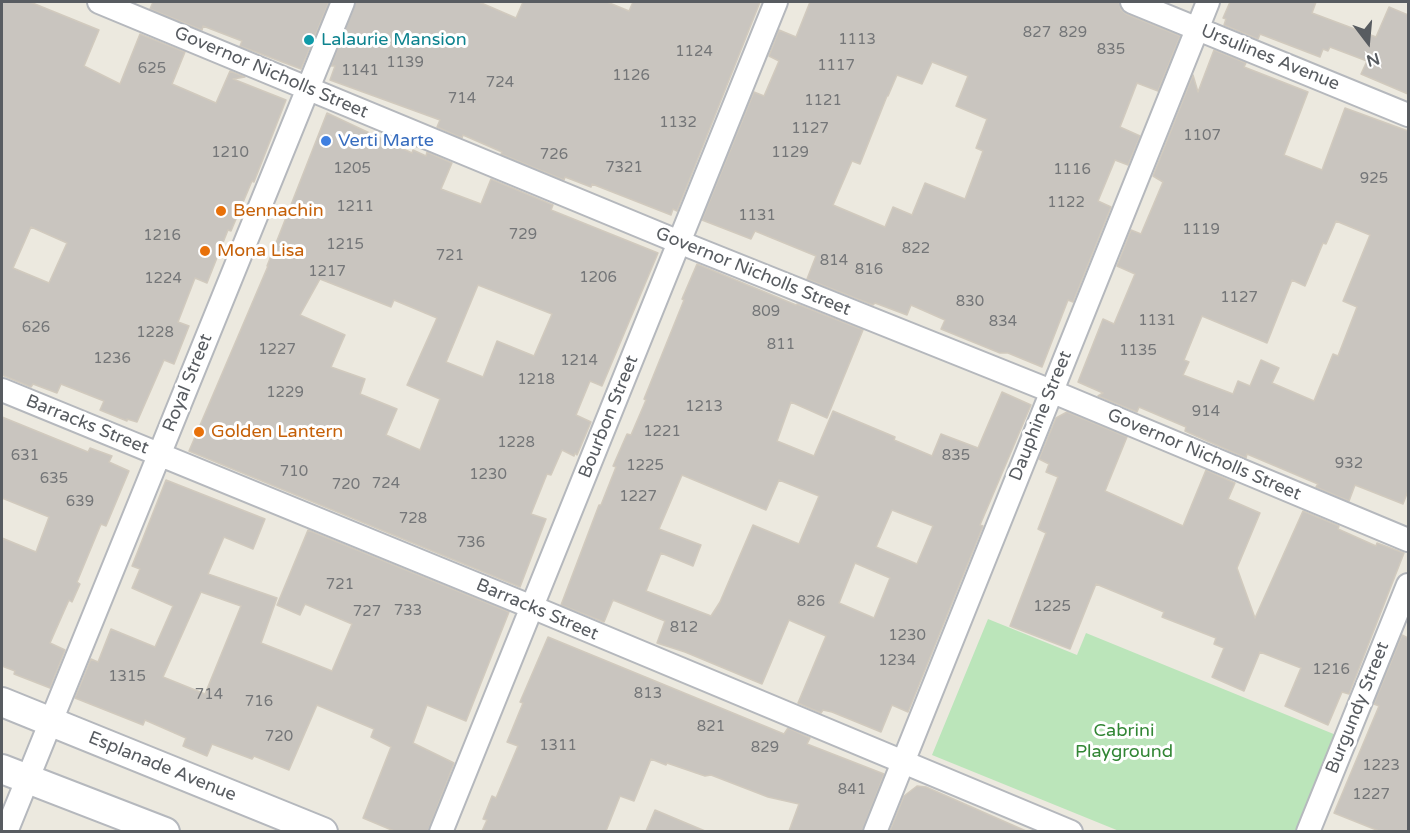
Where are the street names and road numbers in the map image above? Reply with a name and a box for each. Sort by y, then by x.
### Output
street label: Ursulines Avenue [1197,20,1343,96]
street label: Governor Nicholls Street [171,22,371,124]
street label: Governor Nicholls Street [652,223,854,321]
street label: Royal Street [159,331,217,435]
street label: Dauphine Street [1005,348,1077,484]
street label: Bourbon Street [575,352,643,482]
street label: Barracks Street [22,391,152,459]
street label: Governor Nicholls Street [1104,404,1304,506]
street label: Barracks Street [473,575,601,645]
street label: Burgundy Street [1322,639,1394,777]
street label: Esplanade Avenue [85,727,239,807]

